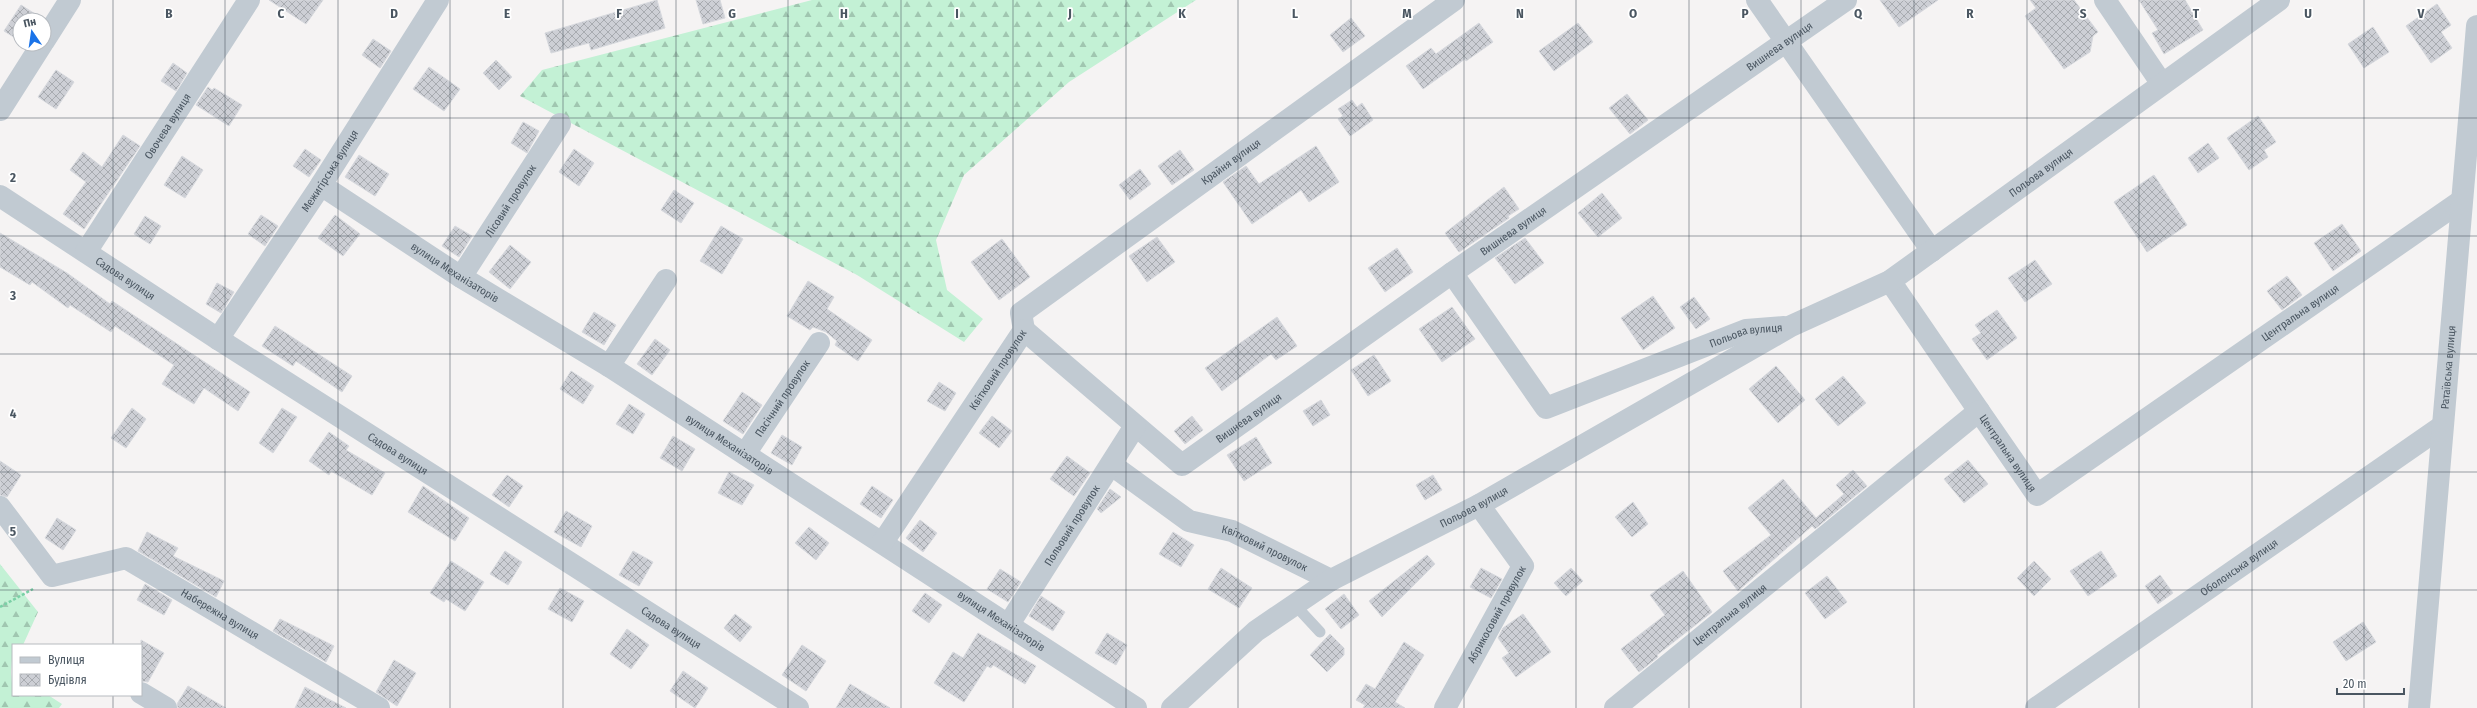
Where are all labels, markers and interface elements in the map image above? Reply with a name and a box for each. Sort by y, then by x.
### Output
text: B [165,6,173,21]
text: C [278,6,285,21]
text: D [390,6,398,21]
text: E [504,6,510,21]
text: F [616,6,622,21]
text: G [728,6,736,21]
text: H [840,6,848,21]
text: I [955,6,959,21]
text: J [1067,6,1072,21]
text: K [1178,6,1186,21]
text: L [1292,6,1298,21]
text: M [1402,6,1412,21]
text: N [1516,6,1524,21]
text: O [1629,6,1637,21]
text: P [1741,6,1749,21]
text: Q [1854,6,1863,21]
text: R [1966,6,1974,21]
text: S [2080,6,2087,21]
text: T [2193,6,2200,21]
text: U [2304,6,2312,21]
text: V [2417,6,2425,21]
north arrow [12,12,52,52]
text: Пн [22,15,38,30]
street label: Вишнева вулиця [1744,19,1815,74]
street label: Овочева вулиця [141,91,193,161]
street label: Межигірська вулиця [299,127,361,214]
street label: Крайня вулиця [1199,136,1263,187]
street label: Польова вулиця [2006,145,2075,199]
street label: Лісовий провулок [482,161,539,239]
text: 2 [9,170,16,185]
street label: Вишнева вулиця [1477,203,1549,258]
street label: вулиця Механізаторів [409,240,501,305]
street label: Садова вулиця [93,254,158,303]
street label: Центральна вулиця [2259,281,2341,344]
text: 3 [9,288,16,303]
street label: Польова вулиця [1707,321,1783,350]
street label: Ратаївська вулиця [2438,325,2458,410]
street label: Квітковий провулок [966,326,1029,412]
street label: Пасічний провулок [752,357,813,439]
street label: Вишнева вулиця [1213,390,1284,446]
text: 4 [10,406,17,421]
street label: вулиця Механізаторів [683,411,776,477]
street label: Центральна вулиця [1977,412,2039,494]
street label: Садова вулиця [365,430,430,477]
street label: Польовий провулок [1041,482,1103,568]
street label: Польова вулиця [1437,483,1510,530]
street label: Квітковий провулок [1221,522,1311,574]
text: 5 [10,524,16,539]
street label: Оболонська вулиця [2198,536,2280,599]
street label: Абрикосовий провулок [1465,563,1529,665]
street label: Центральна вулиця [1690,581,1769,648]
street label: Набережна вулиця [179,586,261,642]
street label: вулиця Механізаторів [955,588,1048,654]
street label: Садова вулиця [639,603,704,651]
legend [12,644,142,696]
text: Вулиця [48,653,85,667]
scale bar [2337,670,2404,696]
text: Будівля [48,673,87,687]
text: 20 m [2343,677,2367,691]

